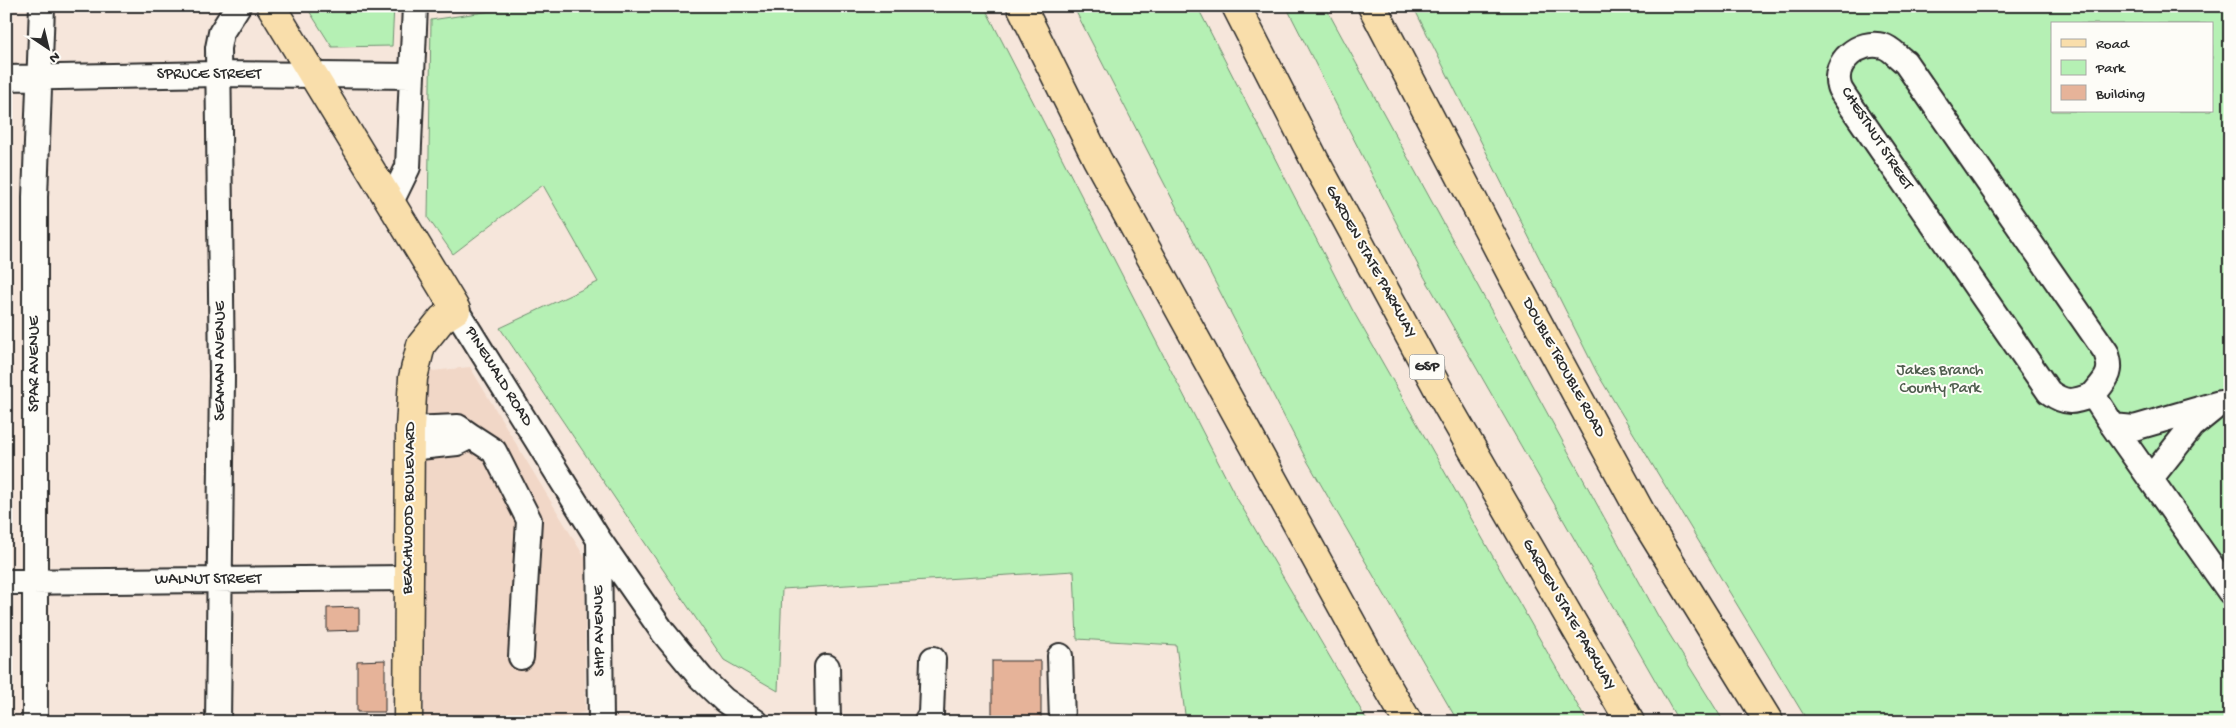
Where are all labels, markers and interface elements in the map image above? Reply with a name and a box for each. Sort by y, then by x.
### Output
north arrow [22,22,72,72]
legend [2051,22,2214,112]
text: Road [2096,36,2130,54]
text: N [45,47,63,66]
text: Park [2095,60,2126,78]
street label: SPRUCE STREET [157,66,262,85]
street label: CHESTNUT STREET [1836,84,1917,195]
text: Building [2095,86,2145,104]
street label: GARDEN STATE PARKWAY [1320,182,1420,342]
street label: DOUBLE TROUBLE ROAD [1516,294,1609,441]
street label: SEAMAN AVENUE [212,300,231,421]
street label: SPAR AVENUE [26,315,45,412]
street label: PINEWALD ROAD [459,323,537,431]
road number: GSP [1410,354,1444,380]
park label: Jakes Branch County Park [1897,362,1984,399]
street label: BEACHWOOD BOULEVARD [399,421,421,595]
street label: GARDEN STATE PARKWAY [1517,536,1619,694]
street label: WALNUT STREET [155,571,262,590]
street label: SHIP AVENUE [590,584,610,677]

